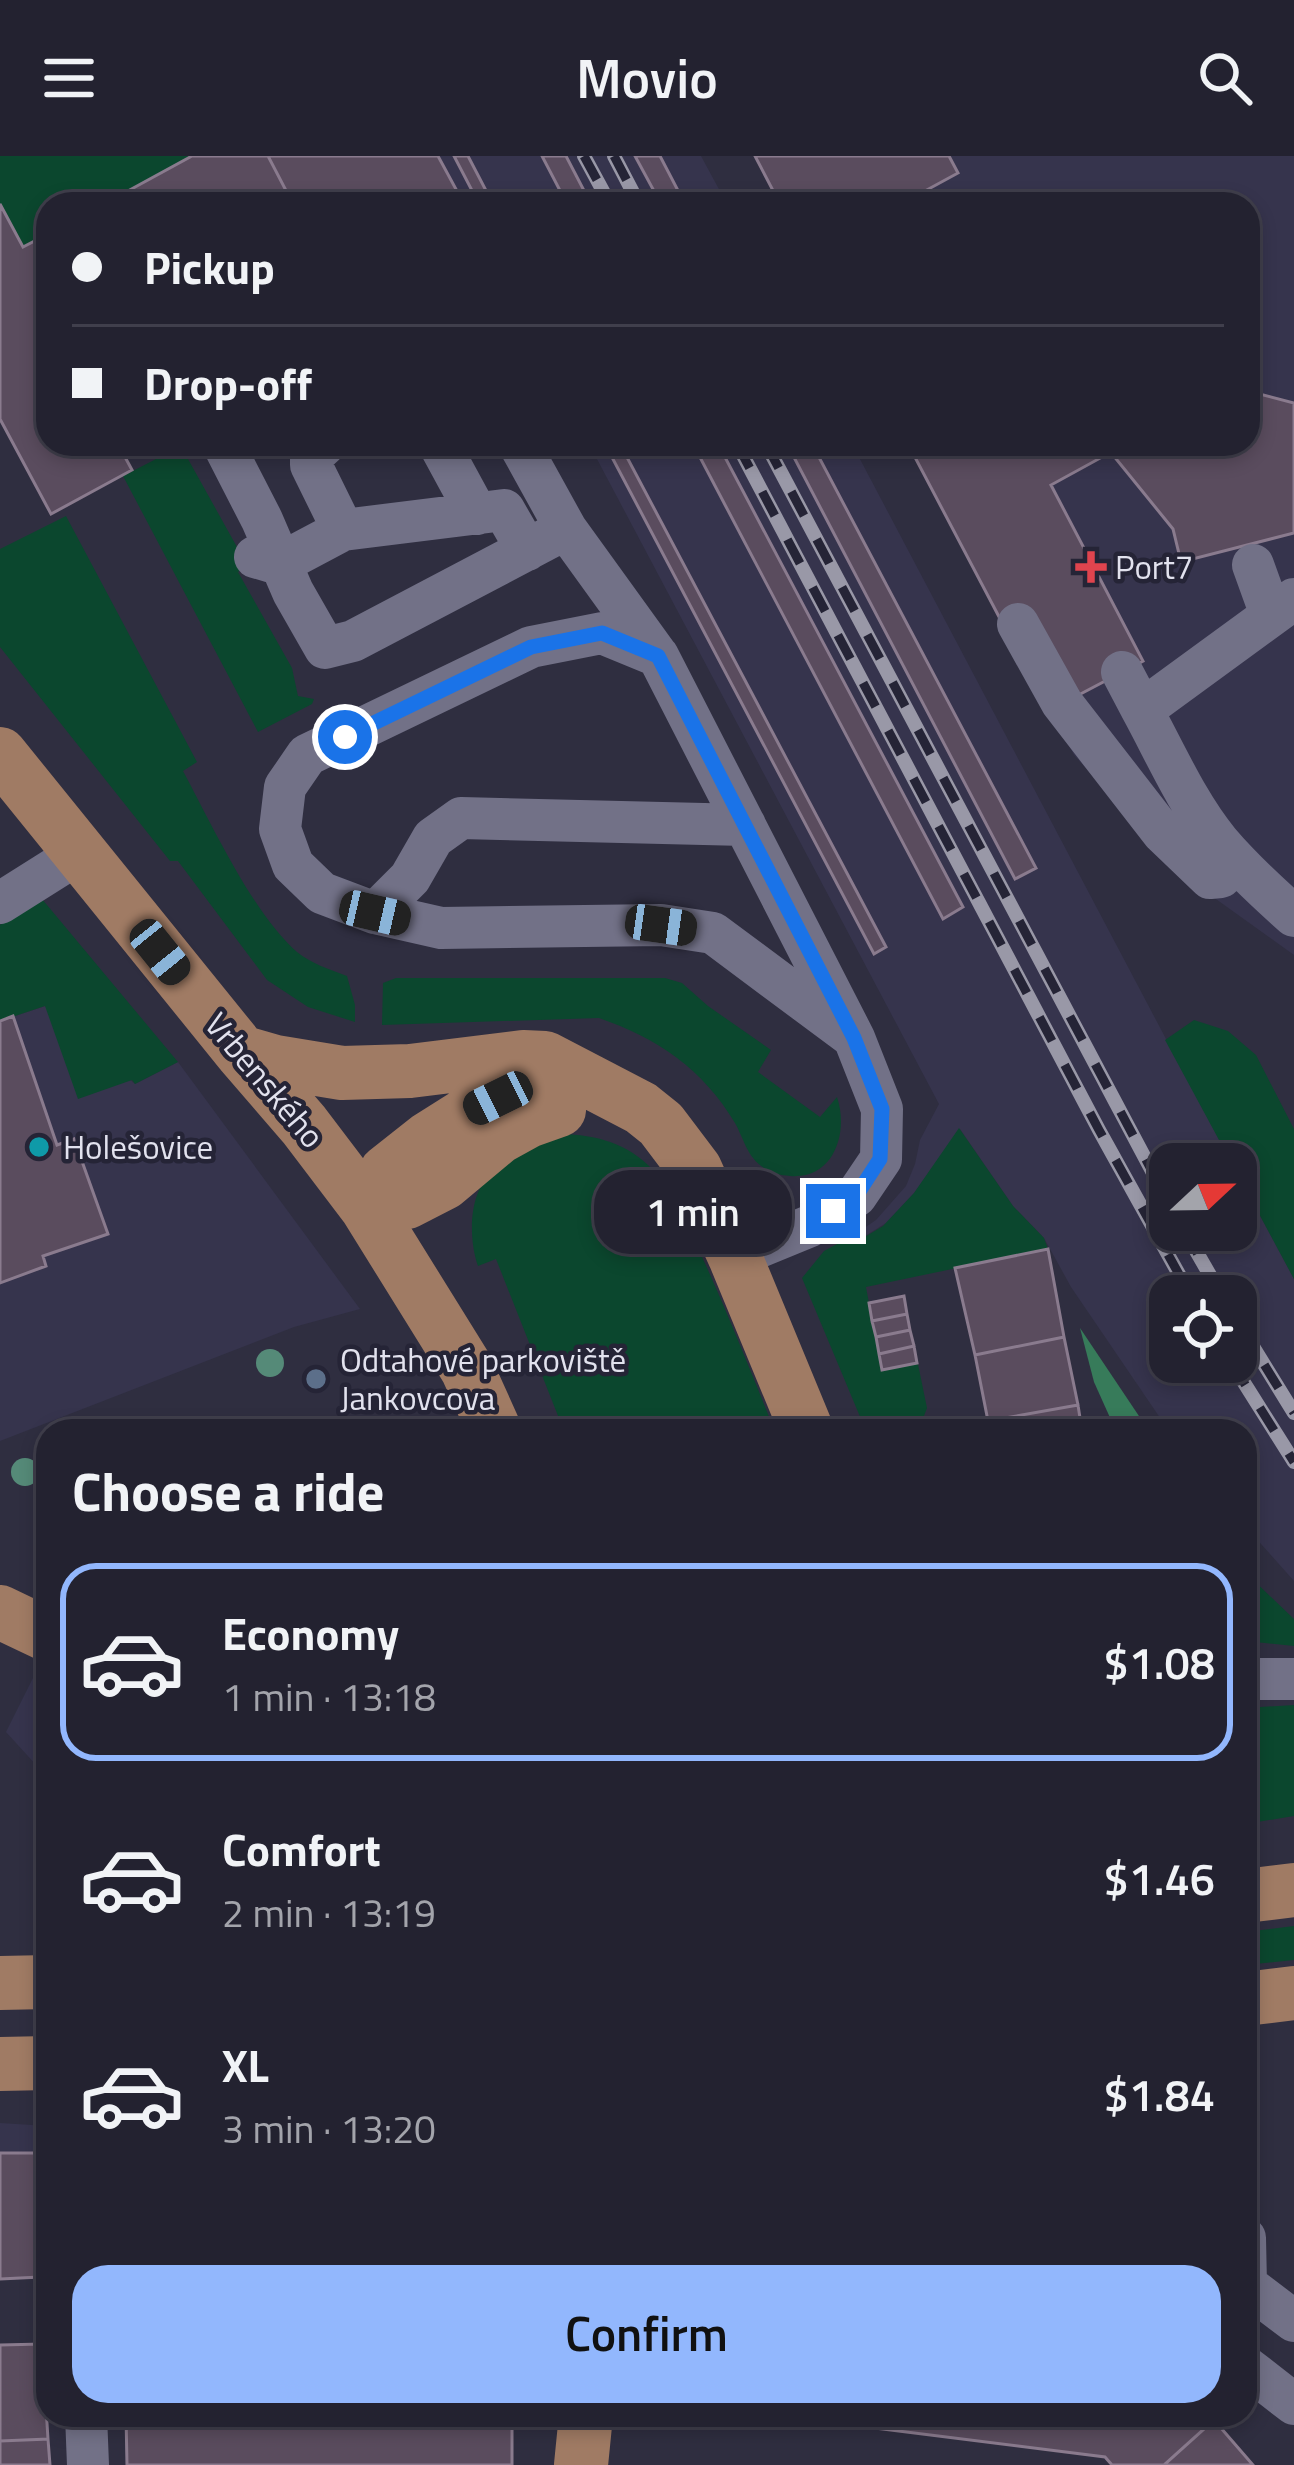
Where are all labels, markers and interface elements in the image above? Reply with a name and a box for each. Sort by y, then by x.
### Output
text: Movio [576,37,718,119]
icon: menu [36,45,102,111]
icon: search [1192,45,1258,111]
text: Pickup [144,233,275,301]
text: Drop-off [144,349,312,417]
place label: Port7 [1115,542,1193,592]
marker: Port7 [1078,554,1104,580]
route start [318,710,372,764]
car [336,887,414,939]
car [623,902,699,948]
car [123,913,197,991]
street label: Vrbenského [193,1001,337,1159]
car [458,1066,538,1130]
place label: Holešovice [63,1122,213,1172]
marker: Holešovice [26,1134,52,1160]
north arrow [1149,1143,1257,1251]
map controls [1149,1143,1257,1383]
callout: 1 min [593,1169,791,1253]
text: 1 min [646,1182,740,1241]
route end [806,1184,860,1238]
button: locate [1149,1275,1257,1383]
place label: Odtahové parkoviště Jankovcova [340,1335,626,1423]
marker: Odtahové parkoviště Jankovcova [303,1366,329,1392]
text: Choose a ride [72,1450,384,1532]
text: Economy [222,1599,399,1667]
icon: car [78,1608,186,1716]
text: $1.08 [1103,1628,1215,1696]
text: 1 min · 13:18 [222,1667,436,1726]
text: Comfort [222,1815,381,1883]
icon: car [78,1824,186,1932]
text: $1.46 [1103,1844,1215,1912]
text: 2 min · 13:19 [222,1883,436,1942]
text: XL [222,2031,269,2099]
icon: car [78,2040,186,2148]
text: $1.84 [1103,2060,1215,2128]
text: 3 min · 13:20 [222,2099,436,2158]
button: Confirm [72,2265,1221,2403]

